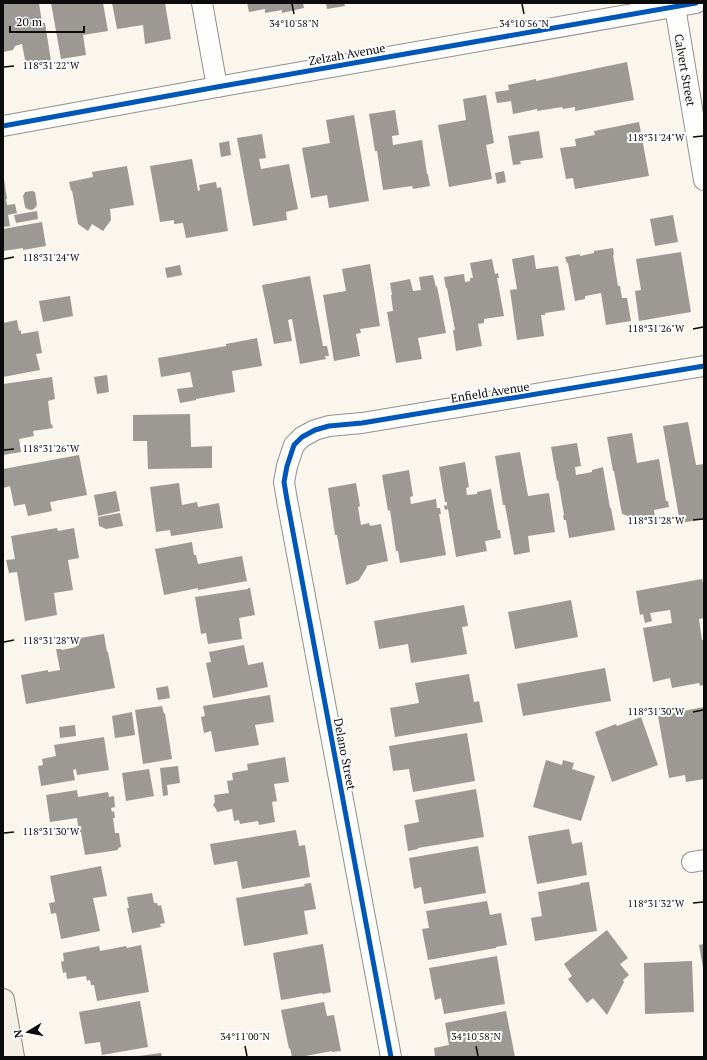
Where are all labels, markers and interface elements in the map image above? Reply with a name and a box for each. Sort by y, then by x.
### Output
scale bar [10,8,84,34]
text: 20 m [16,14,43,29]
text: 34°10'58"N [269,17,319,30]
text: 34°10'56"N [499,17,549,30]
street label: Calvert Street [671,33,699,108]
street label: Zelzah Avenue [307,40,387,68]
text: 118°31'22"W [23,59,80,72]
text: 118°31'24"W [628,131,685,144]
text: 118°31'24"W [23,251,80,264]
text: 118°31'26"W [628,322,685,335]
street label: Enfield Avenue [450,378,530,406]
text: 118°31'26"W [23,442,80,455]
text: 118°31'28"W [628,514,685,527]
text: 118°31'28"W [23,634,80,647]
text: 118°31'30"W [628,705,685,718]
street label: Delano Street [331,717,359,792]
text: 118°31'30"W [23,825,80,838]
text: 118°31'32"W [628,897,685,910]
north arrow [8,1012,48,1052]
text: N [10,1028,26,1039]
text: 34°11'00"N [220,1030,270,1043]
text: 34°10'58"N [451,1030,501,1043]

